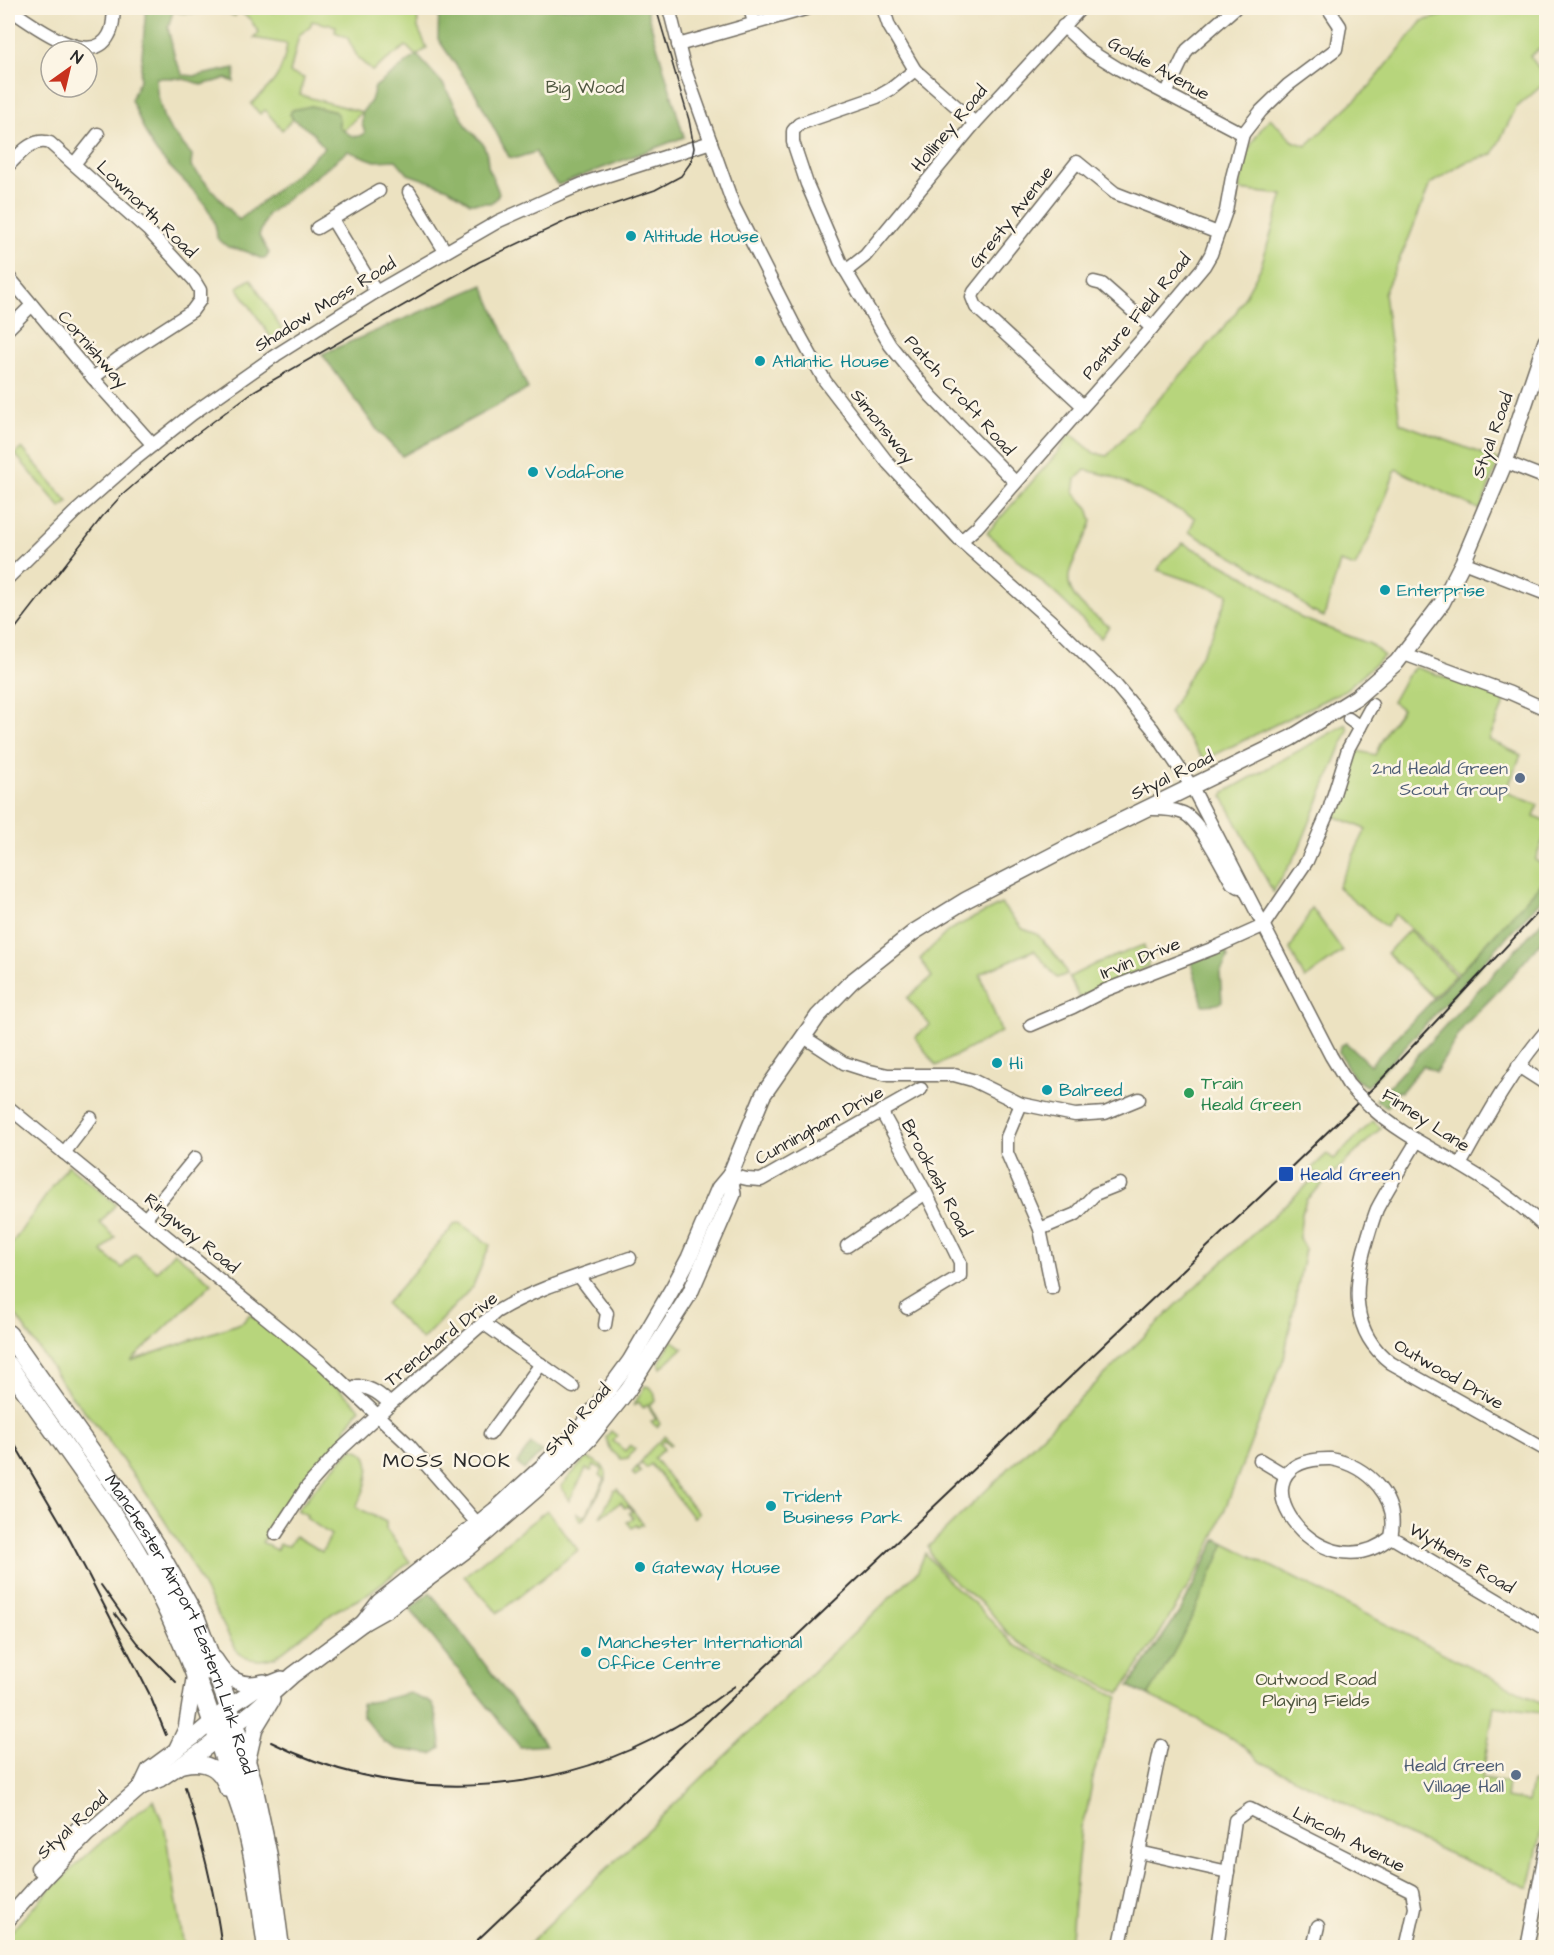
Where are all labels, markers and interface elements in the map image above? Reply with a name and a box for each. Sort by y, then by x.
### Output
street label: Goldie Avenue [1103,30,1214,107]
north arrow [39,39,99,99]
text: N [67,45,87,69]
park label: Big Wood [546,75,624,101]
street label: Holliney Road [906,79,994,178]
street label: Lownorth Road [91,155,202,264]
street label: Gresty Avenue [963,161,1060,274]
place label: Altitude House [643,224,759,249]
marker: Altitude House [624,229,638,243]
street label: Pasture Field Road [1076,248,1197,385]
street label: Shadow Moss Road [250,251,401,358]
street label: Cornishway [51,305,134,395]
street label: Patch Croft Road [899,329,1021,461]
place label: Atlantic House [772,349,890,374]
marker: Atlantic House [753,354,767,368]
street label: Simonsway [844,383,921,470]
street label: Styal Road [1465,389,1520,482]
place label: Vodafone [545,460,625,485]
marker: Vodafone [526,465,540,479]
place label: Enterprise [1397,578,1485,603]
marker: Enterprise [1378,583,1392,597]
street label: Styal Road [1127,745,1218,807]
place label: 2nd Heald Green Scout Group [1372,756,1508,802]
marker: 2nd Heald Green Scout Group [1513,771,1527,785]
street label: Irvin Drive [1096,931,1184,986]
place label: Hi [1009,1051,1023,1076]
marker: Hi [990,1056,1004,1070]
place label: Train Heald Green [1201,1071,1301,1117]
place label: Balreed [1059,1078,1122,1103]
street label: Cunningham Drive [750,1080,889,1172]
marker: Balreed [1040,1083,1054,1097]
street label: Finney Lane [1376,1083,1475,1159]
marker: Train Heald Green [1182,1086,1196,1100]
street label: Brookash Road [895,1115,978,1241]
place label: Heald Green [1300,1162,1400,1187]
marker: Heald Green [1277,1165,1295,1183]
street label: Ringway Road [138,1187,245,1280]
street label: Trenchard Drive [379,1286,503,1393]
street label: Outwood Drive [1389,1333,1509,1416]
street label: Styal Road [538,1378,617,1462]
district label: MOSS NOOK [383,1447,511,1475]
street label: Manchester Airport Eastern Link Road [98,1469,261,1778]
place label: Trident Business Park [783,1484,902,1530]
marker: Trident Business Park [764,1499,778,1513]
street label: Wythens Road [1404,1517,1519,1601]
place label: Gateway House [652,1555,781,1581]
marker: Gateway House [633,1560,647,1574]
place label: Manchester International Office Centre [598,1630,802,1676]
marker: Manchester International Office Centre [579,1645,593,1659]
park label: Outwood Road Playing Fields [1255,1667,1377,1714]
place label: Heald Green Village Hall [1404,1753,1504,1800]
marker: Heald Green Village Hall [1509,1768,1523,1782]
street label: Styal Road [31,1786,114,1866]
street label: Lincoln Avenue [1288,1800,1410,1879]

